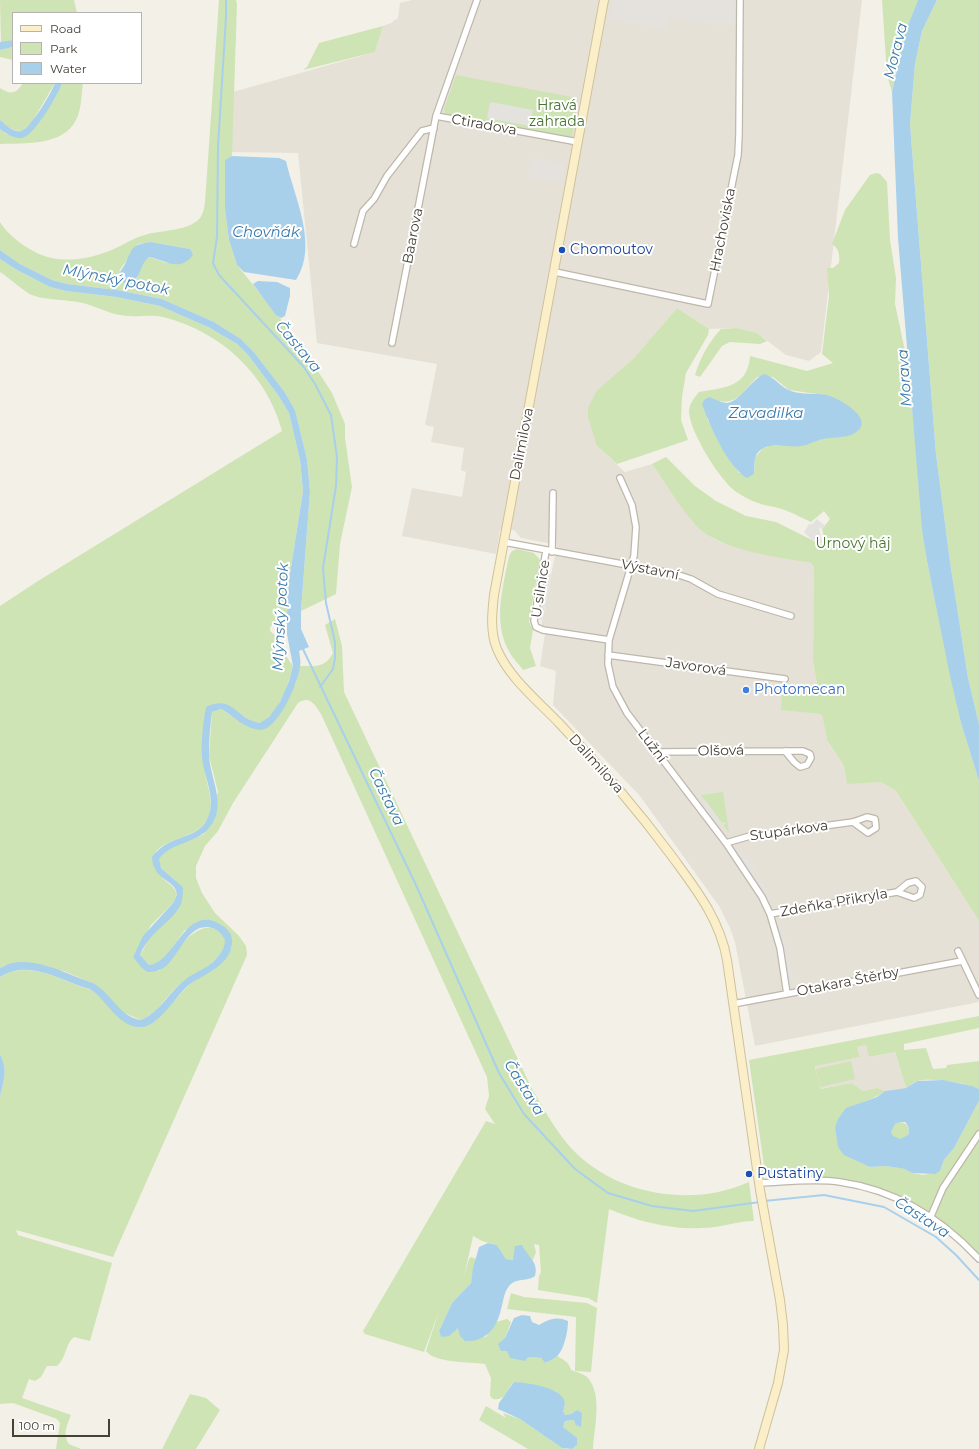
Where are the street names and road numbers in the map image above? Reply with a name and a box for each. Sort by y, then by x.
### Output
street label: Ctiradova [450,111,518,139]
street label: Hrachoviska [707,187,739,273]
street label: Baarova [399,207,427,265]
street label: Dalimilova [507,406,537,482]
street label: Výstavní [620,556,680,584]
street label: U silnice [528,559,554,619]
street label: Javorová [665,654,727,680]
street label: Lužní [634,726,670,766]
street label: Dalimilova [565,731,627,797]
street label: Olšová [698,742,744,760]
street label: Stupárkova [749,817,829,845]
street label: Zdeňka Přikryla [779,885,889,921]
street label: Otakara Štěrby [795,964,901,1000]

